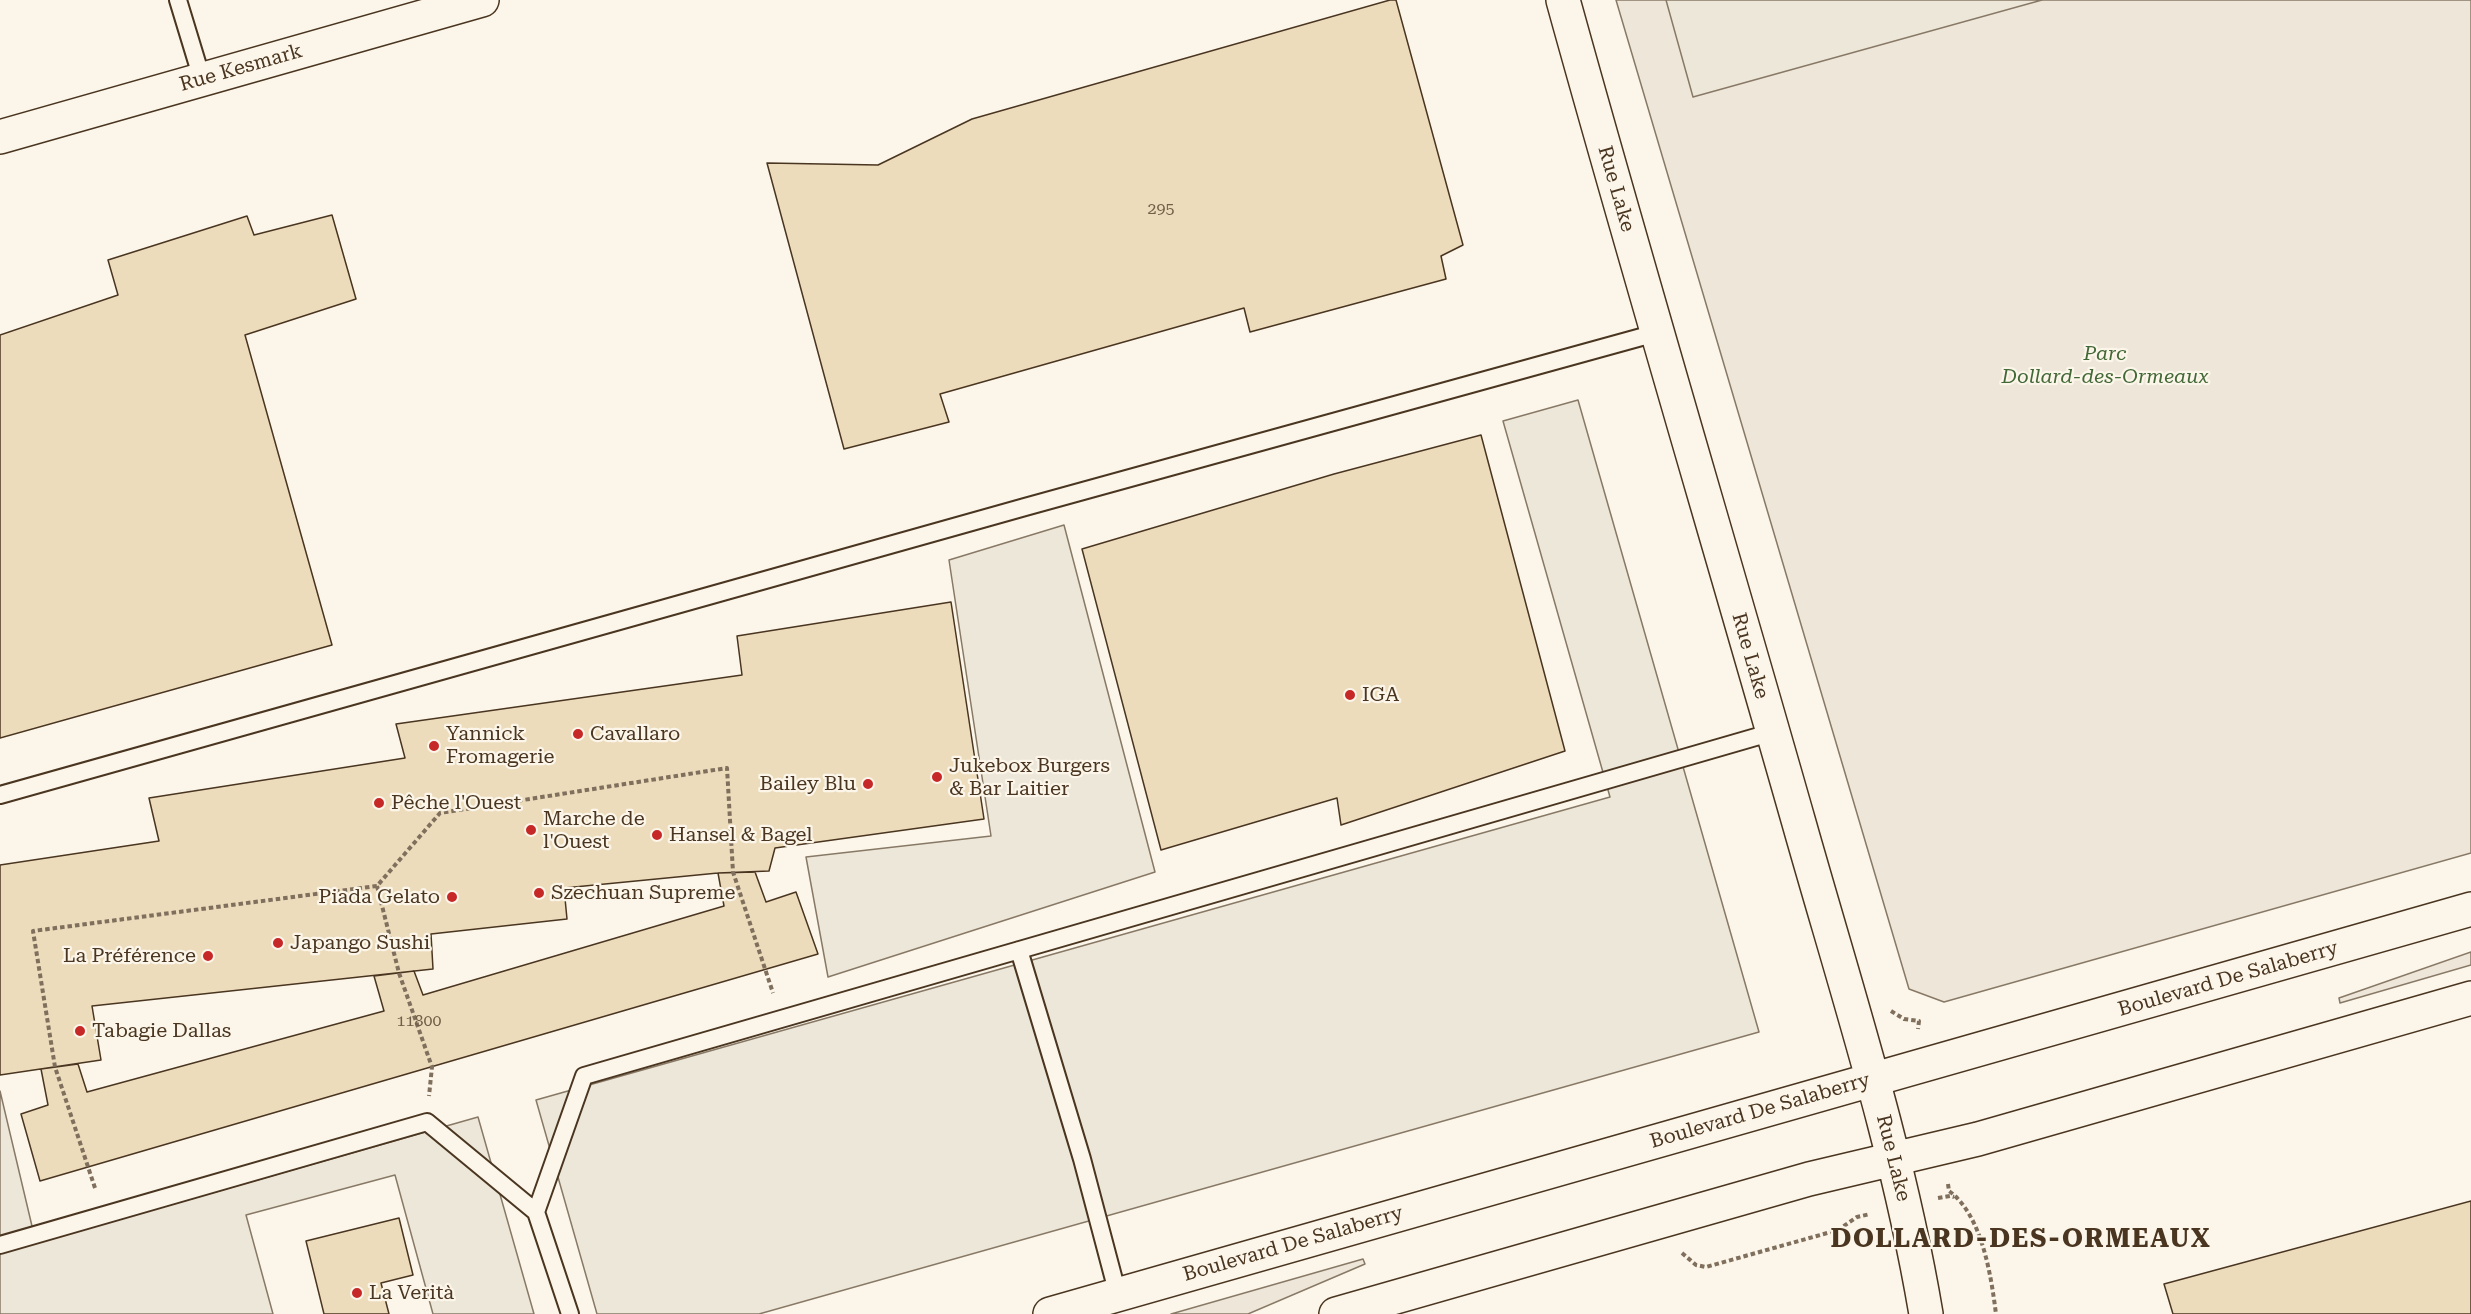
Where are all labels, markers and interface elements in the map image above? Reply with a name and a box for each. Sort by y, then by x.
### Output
street label: Rue Kesmark [177,39,305,97]
street label: Rue Lake [1592,143,1640,235]
house number: 295 [1148,199,1174,219]
park label: Parc Dollard-des-Ormeaux [2001,342,2209,389]
street label: Rue Lake [1726,610,1774,702]
place label: IGA [1362,683,1399,707]
marker: IGA [1343,688,1357,702]
place label: Yannick Fromagerie [446,722,555,769]
place label: Cavallaro [590,722,680,746]
marker: Cavallaro [571,727,585,741]
marker: Yannick Fromagerie [427,739,441,753]
place label: Jukebox Burgers & Bar Laitier [949,754,1110,801]
marker: Jukebox Burgers & Bar Laitier [930,770,944,784]
place label: Bailey Blu [760,772,856,796]
marker: Bailey Blu [861,777,875,791]
place label: Pêche l'Ouest [391,791,521,815]
marker: Pêche l'Ouest [372,796,386,810]
place label: Marche de l'Ouest [543,807,645,854]
marker: Marche de l'Ouest [524,823,538,837]
place label: Hansel & Bagel [669,823,812,847]
marker: Hansel & Bagel [650,828,664,842]
place label: Szechuan Supreme [551,881,735,905]
place label: Piada Gelato [318,885,440,909]
marker: Szechuan Supreme [532,886,546,900]
marker: Piada Gelato [445,890,459,904]
place label: Japango Sushi [290,931,430,955]
marker: Japango Sushi [271,936,285,950]
street label: Boulevard De Salaberry [2115,936,2341,1022]
place label: La Préférence [63,944,196,968]
marker: La Préférence [201,949,215,963]
house number: 11800 [397,1011,441,1031]
place label: Tabagie Dallas [92,1019,231,1043]
marker: Tabagie Dallas [73,1024,87,1038]
street label: Boulevard De Salaberry [1647,1068,1873,1154]
street label: Rue Lake [1871,1112,1915,1204]
street label: Boulevard De Salaberry [1180,1201,1406,1287]
district label: DOLLARD-DES-ORMEAUX [1831,1223,2211,1255]
place label: La Verità [369,1281,454,1305]
marker: La Verità [350,1286,364,1300]

